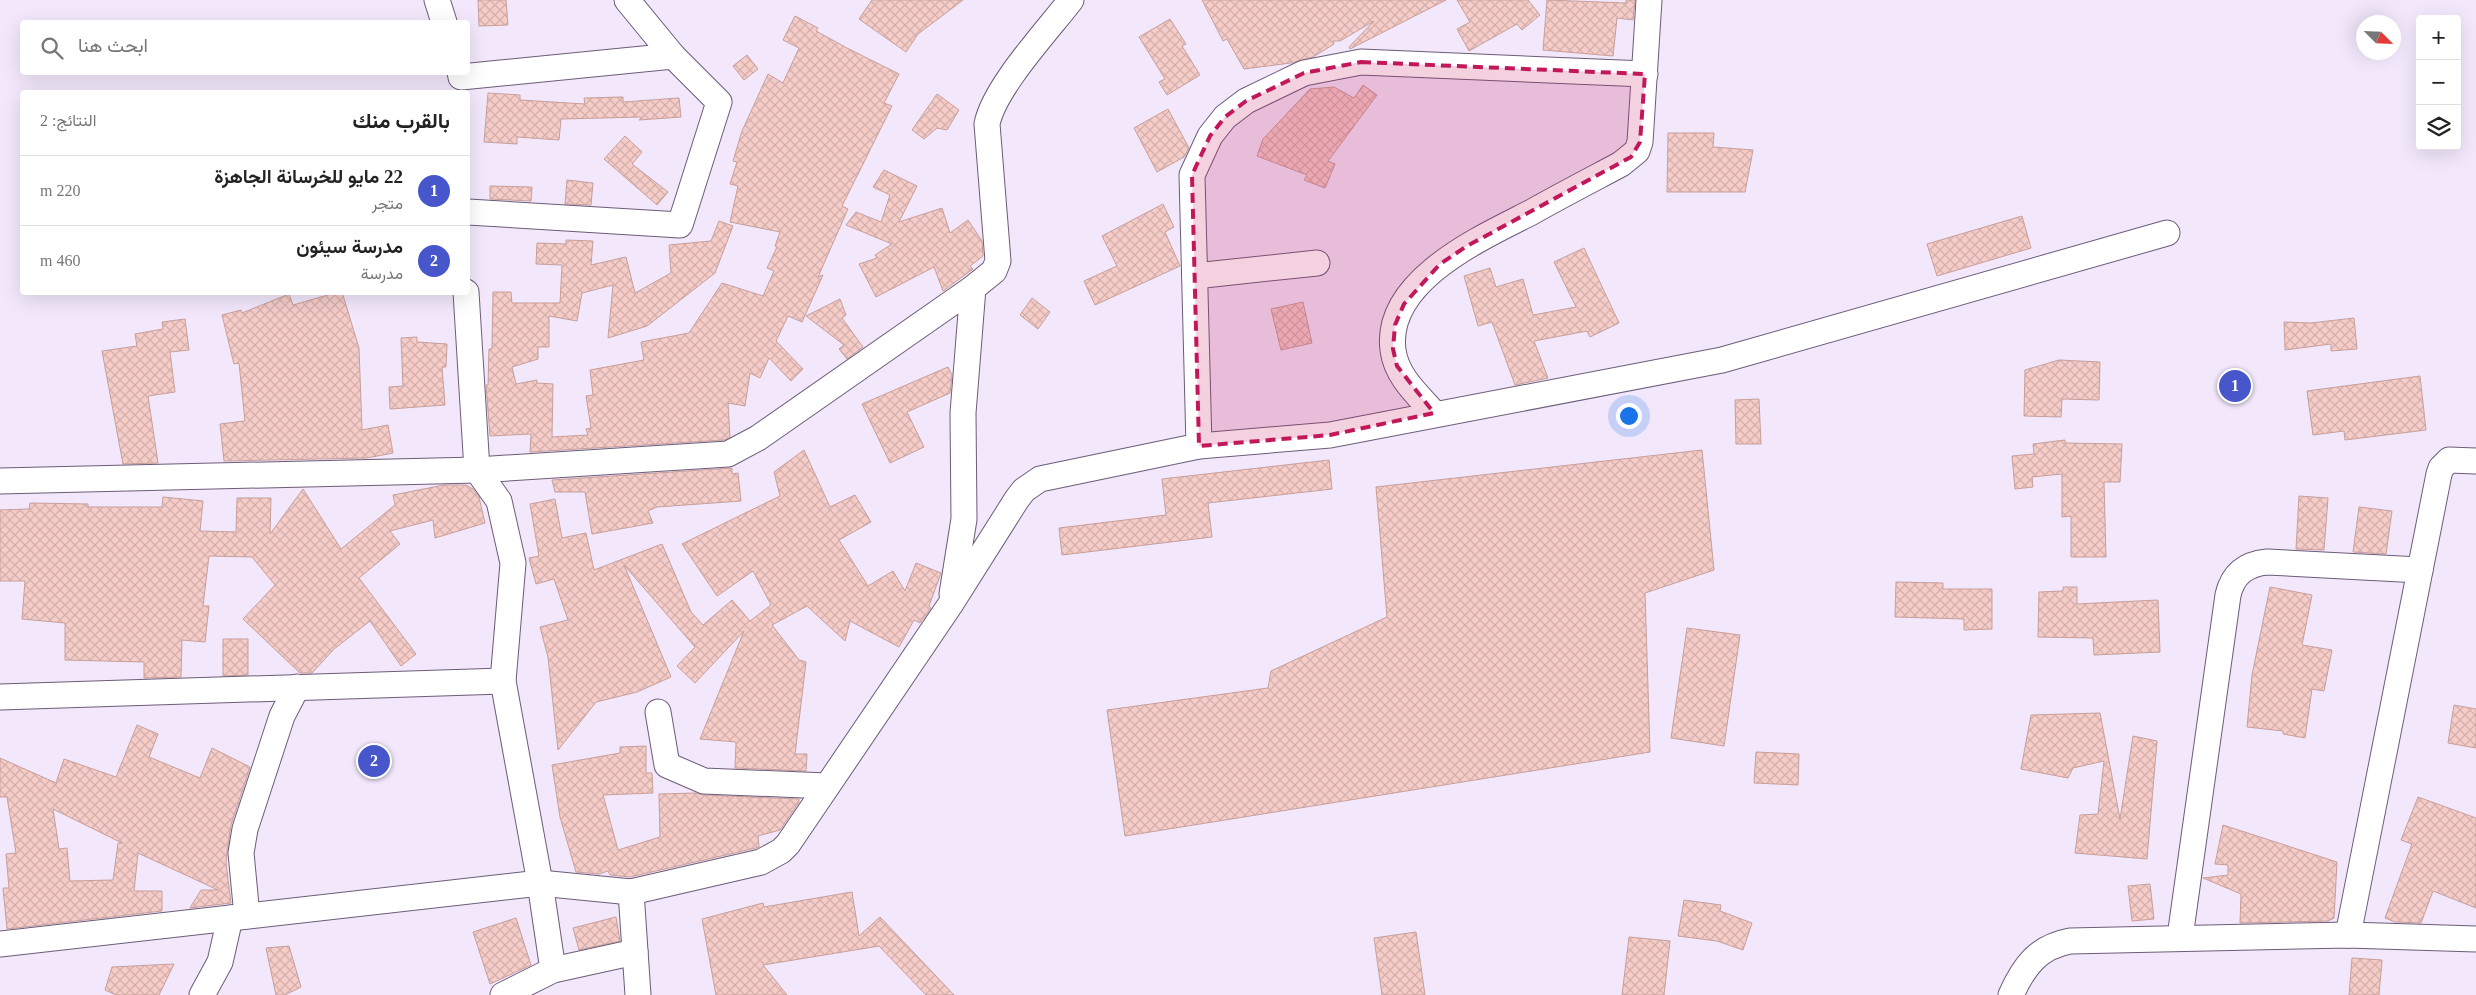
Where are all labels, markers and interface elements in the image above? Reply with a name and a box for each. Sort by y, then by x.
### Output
north arrow [2356,15,2401,60]
map controls [2416,15,2461,150]
button: + [2416,15,2461,60]
search box [20,20,470,75]
icon: search [38,34,66,62]
text: ابحث هنا [78,35,148,56]
button: − [2416,60,2461,105]
button: layers [2416,105,2461,150]
text: بالقرب منك [353,109,450,133]
text: النتائج: 2 [40,112,96,129]
text: 22 مايو للخرسانة الجاهزة [214,166,403,187]
text: 220 m [40,182,80,199]
text: 1 [430,182,438,199]
text: متجر [372,195,403,212]
text: مدرسة سيئون [296,236,403,257]
text: 460 m [40,252,80,269]
text: 2 [430,252,438,269]
text: مدرسة [361,265,403,282]
pin: 1 [2219,367,2251,405]
your location [1616,403,1642,429]
pin: 2 [358,742,390,780]

